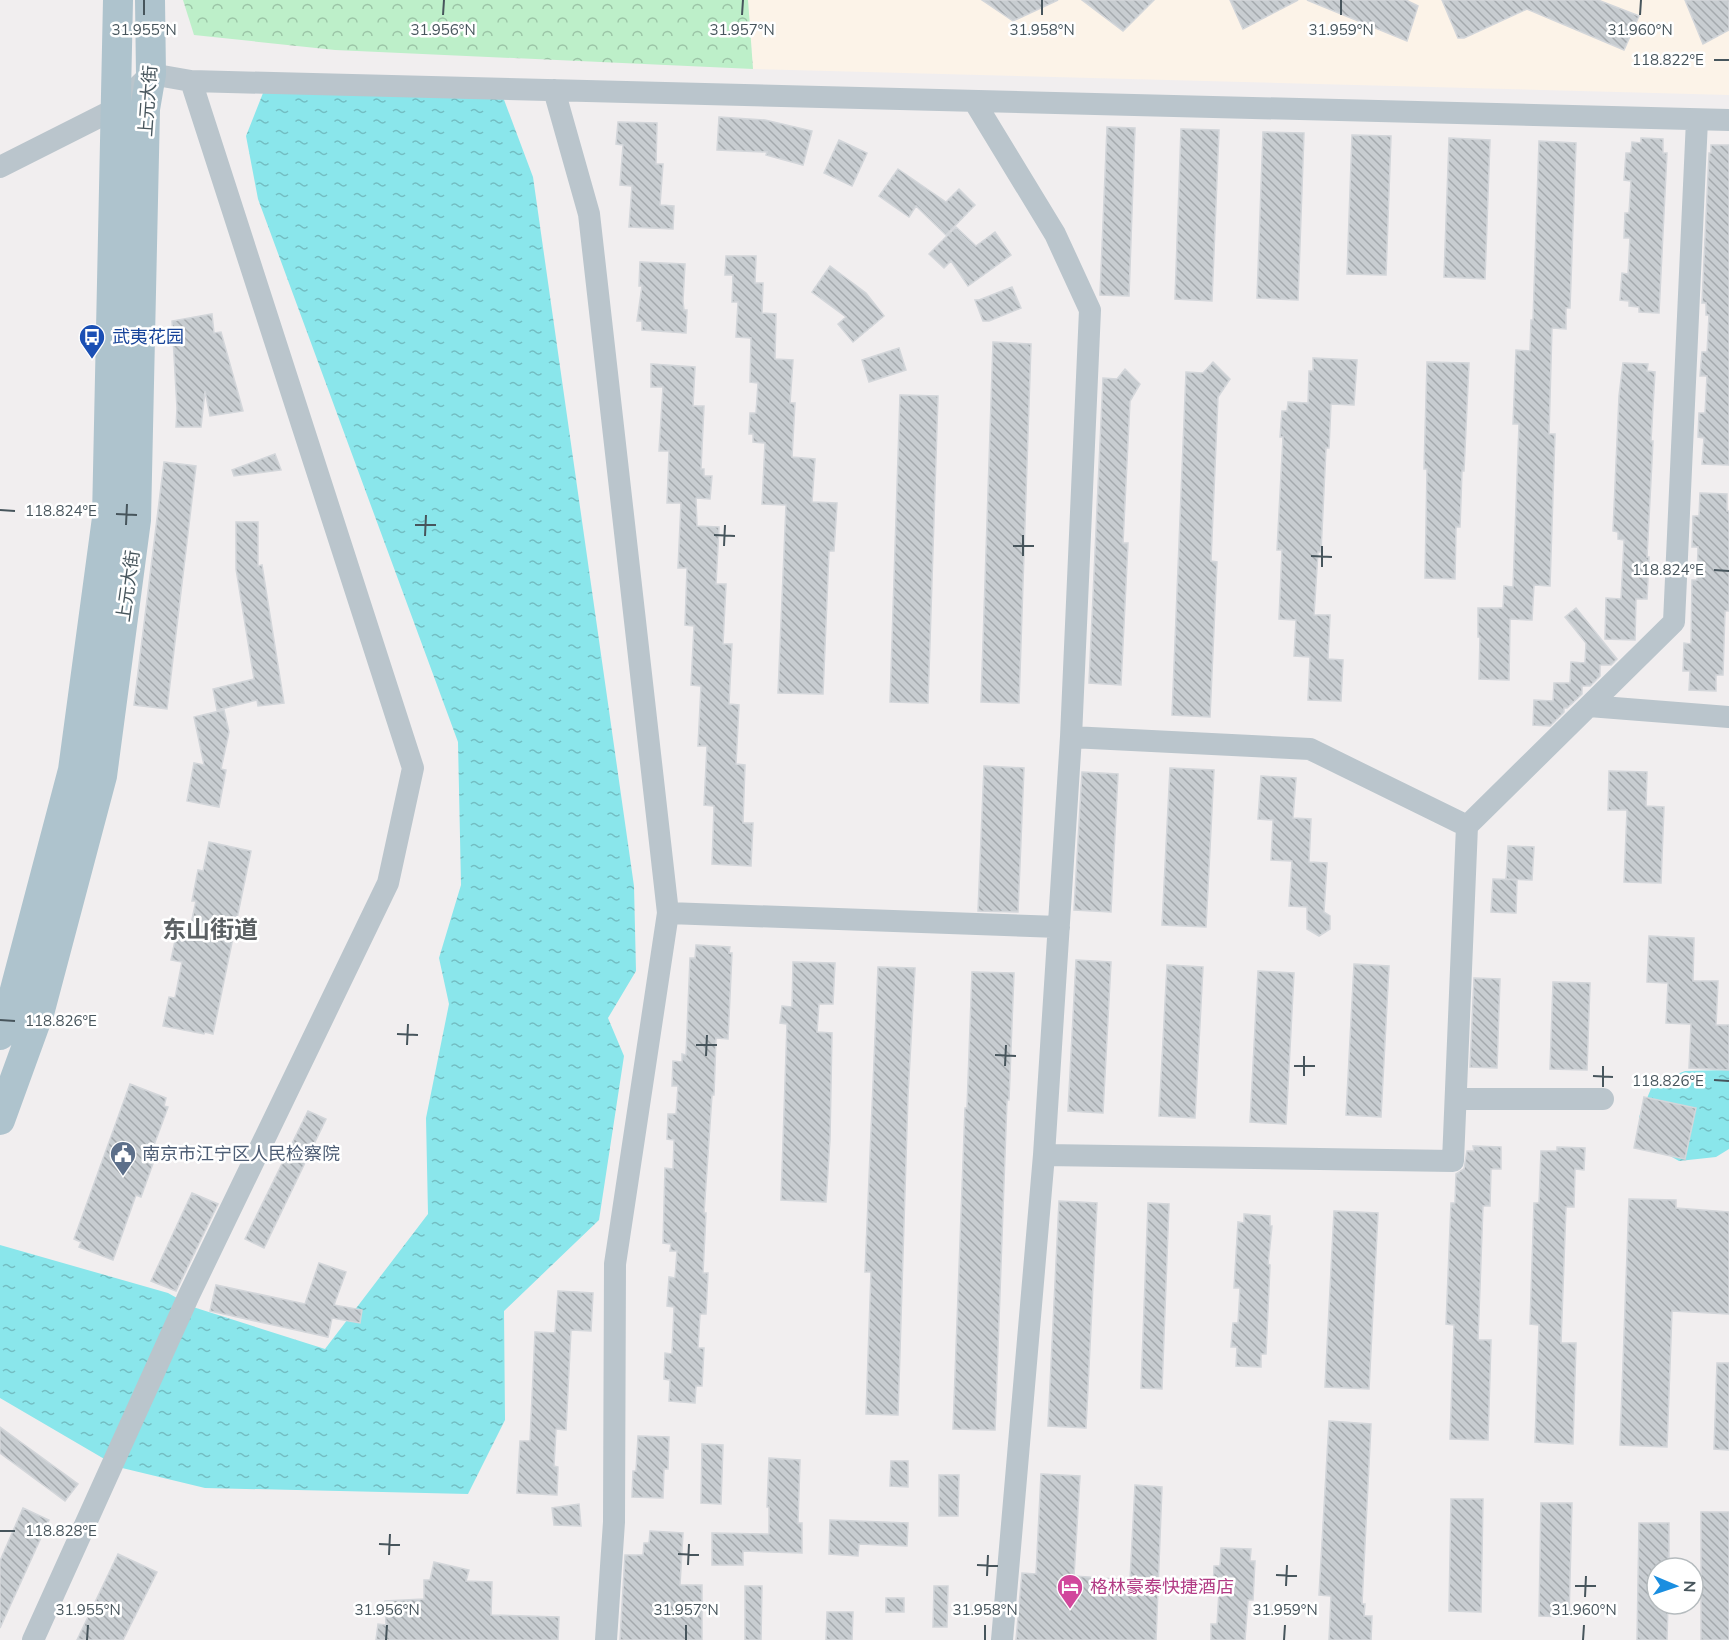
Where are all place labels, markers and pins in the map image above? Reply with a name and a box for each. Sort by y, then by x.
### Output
bus stop icon: 武夷花园 [77,322,107,360]
place label: 武夷花园 [112,325,184,348]
public building icon: 南京市江宁区人民检察院 [108,1139,138,1177]
place label: 南京市江宁区人民检察院 [142,1142,340,1165]
hotel icon: 格林豪泰快捷酒店 [1055,1572,1085,1610]
place label: 格林豪泰快捷酒店 [1090,1575,1234,1598]

